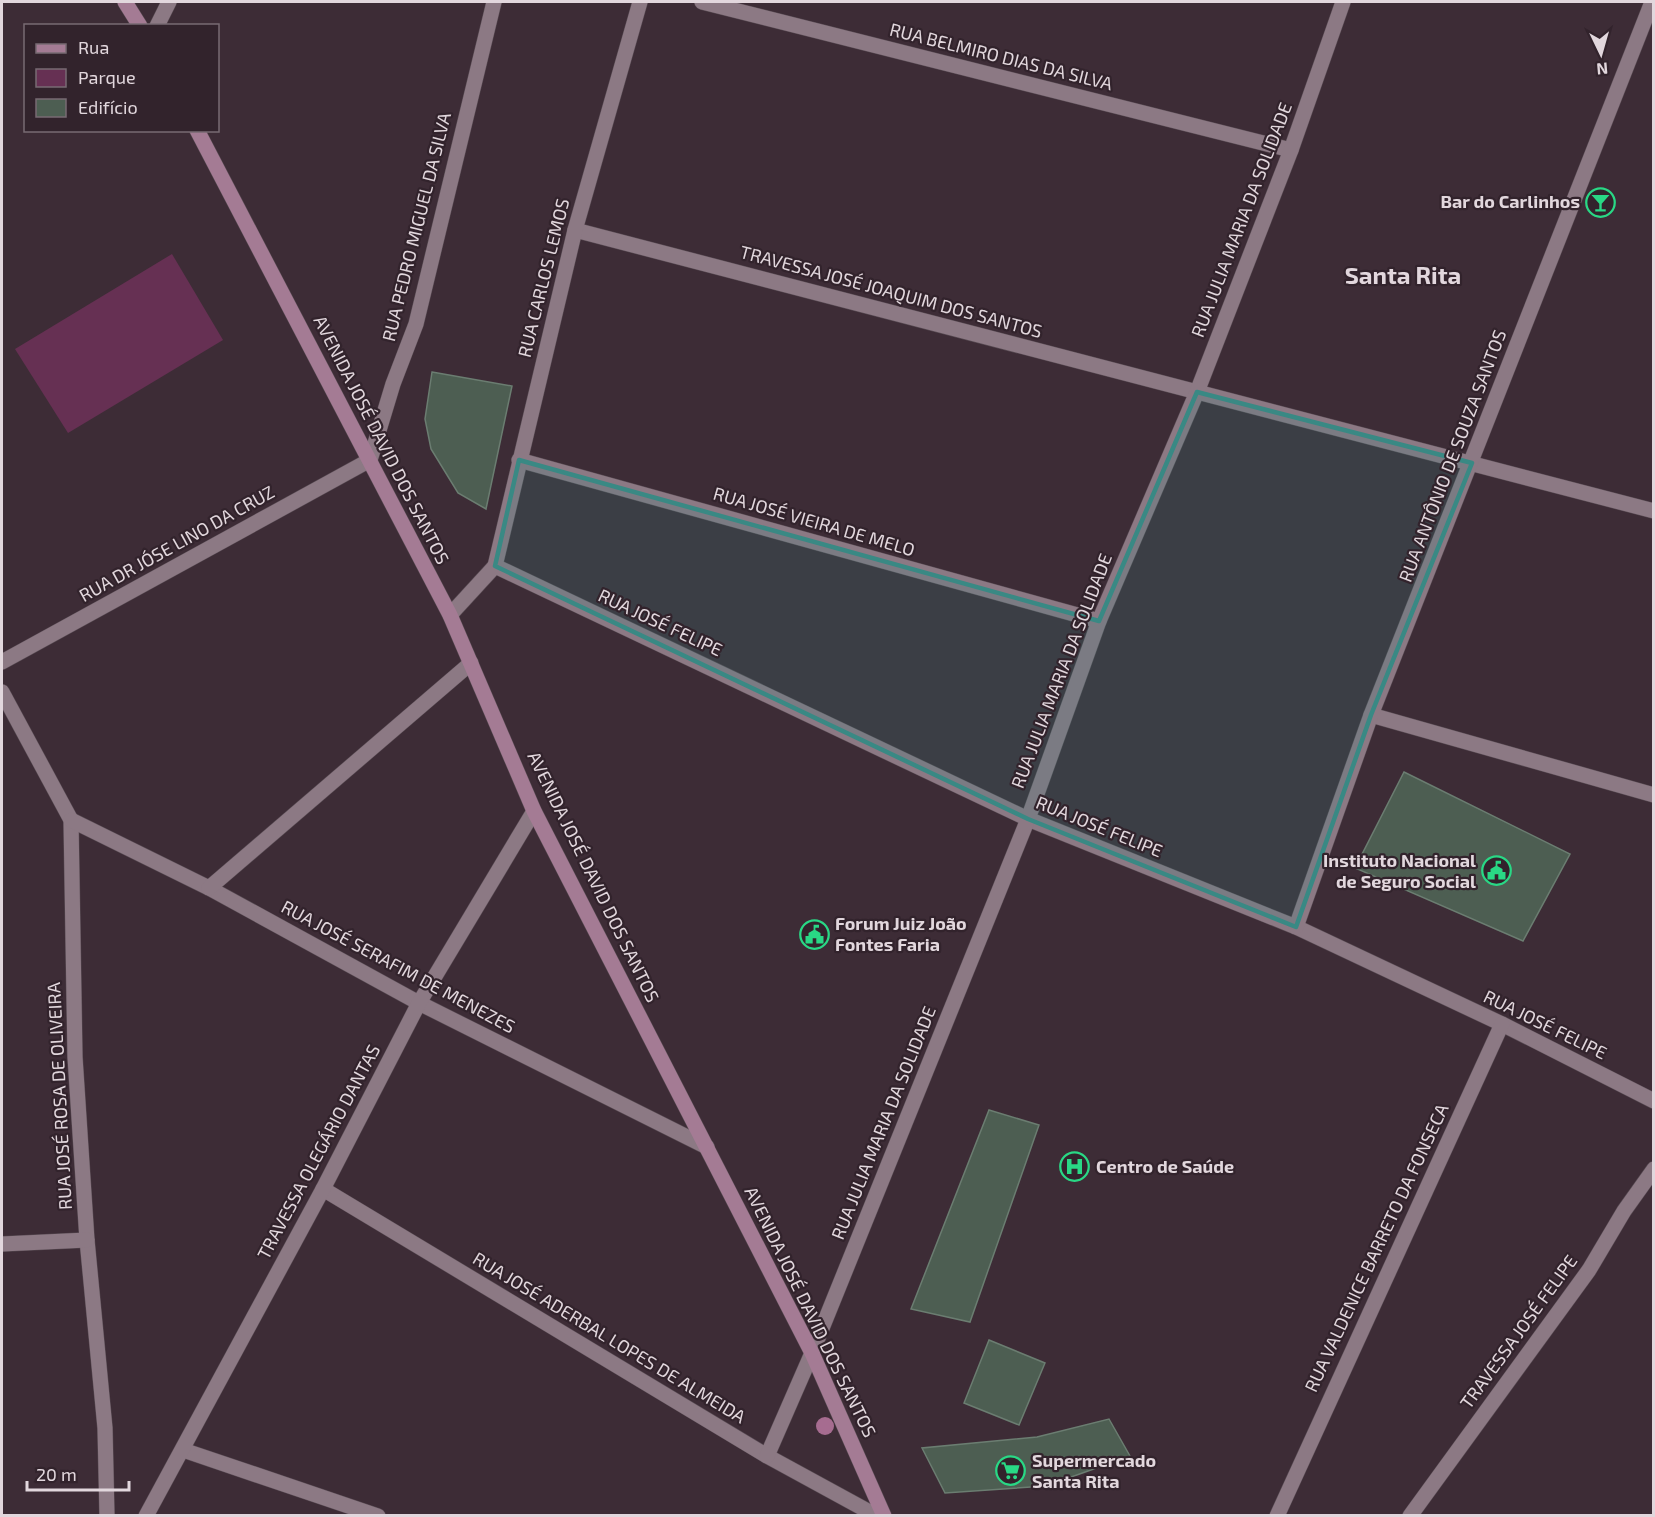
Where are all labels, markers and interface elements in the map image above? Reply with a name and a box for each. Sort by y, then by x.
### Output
street label: RUA BELMIRO DIAS DA SILVA [888,18,1116,95]
legend [24,24,219,132]
north arrow [1571,24,1631,84]
text: Rua [78,36,109,58]
text: N [1596,59,1609,79]
text: Parque [78,66,136,88]
text: Edifício [78,96,138,118]
street label: RUA JULIA MARIA DA SOLIDADE [1186,99,1296,340]
street label: RUA PEDRO MIGUEL DA SILVA [377,109,455,344]
bar icon: Bar do Carlinhos [1585,186,1617,218]
place label: Bar do Carlinhos [1441,190,1580,212]
street label: RUA CARLOS LEMOS [513,196,573,359]
street label: TRAVESSA JOSÉ JOAQUIM DOS SANTOS [738,240,1045,342]
district label: Santa Rita [1345,260,1461,289]
street label: AVENIDA JOSÉ DAVID DOS SANTOS [309,312,454,568]
street label: RUA ANTÔNIO DE SOUZA SANTOS [1394,326,1510,585]
street label: RUA DR JÓSE LINO DA CRUZ [75,480,278,606]
street label: RUA JOSÉ VIEIRA DE MELO [711,482,918,560]
street label: RUA JULIA MARIA DA SOLIDADE [1006,550,1116,791]
street label: RUA JOSÉ FELIPE [595,584,726,660]
street label: AVENIDA JOSÉ DAVID DOS SANTOS [523,748,664,1006]
street label: RUA JOSÉ FELIPE [1033,791,1166,861]
place label: Instituto Nacional de Seguro Social [1323,849,1476,892]
public building icon: Instituto Nacional de Seguro Social [1481,855,1513,887]
street label: RUA JOSÉ SERAFIM DE MENEZES [278,895,519,1037]
place label: Forum Juiz João Fontes Faria [835,912,967,955]
public building icon: Forum Juiz João Fontes Faria [798,918,830,950]
street label: RUA JOSÉ ROSA DE OLIVEIRA [42,981,76,1210]
street label: RUA JOSÉ FELIPE [1480,985,1611,1063]
street label: RUA JULIA MARIA DA SOLIDADE [826,1003,940,1243]
street label: TRAVESSA OLEGÁRIO DANTAS [252,1040,384,1263]
street label: RUA VALDENICE BARRETO DA FONSECA [1299,1099,1453,1395]
hospital icon: Centro de Saúde [1059,1151,1091,1183]
place label: Centro de Saúde [1096,1155,1234,1177]
street label: AVENIDA JOSÉ DAVID DOS SANTOS [740,1183,881,1441]
street label: RUA JOSÉ ADERBAL LOPES DE ALMEIDA [469,1247,751,1428]
street label: TRAVESSA JOSÉ FELIPE [1455,1250,1581,1413]
place label: Supermercado Santa Rita [1032,1449,1156,1492]
scale bar [27,1454,129,1492]
supermarket icon: Supermercado Santa Rita [995,1455,1027,1487]
text: 20 m [36,1463,77,1485]

